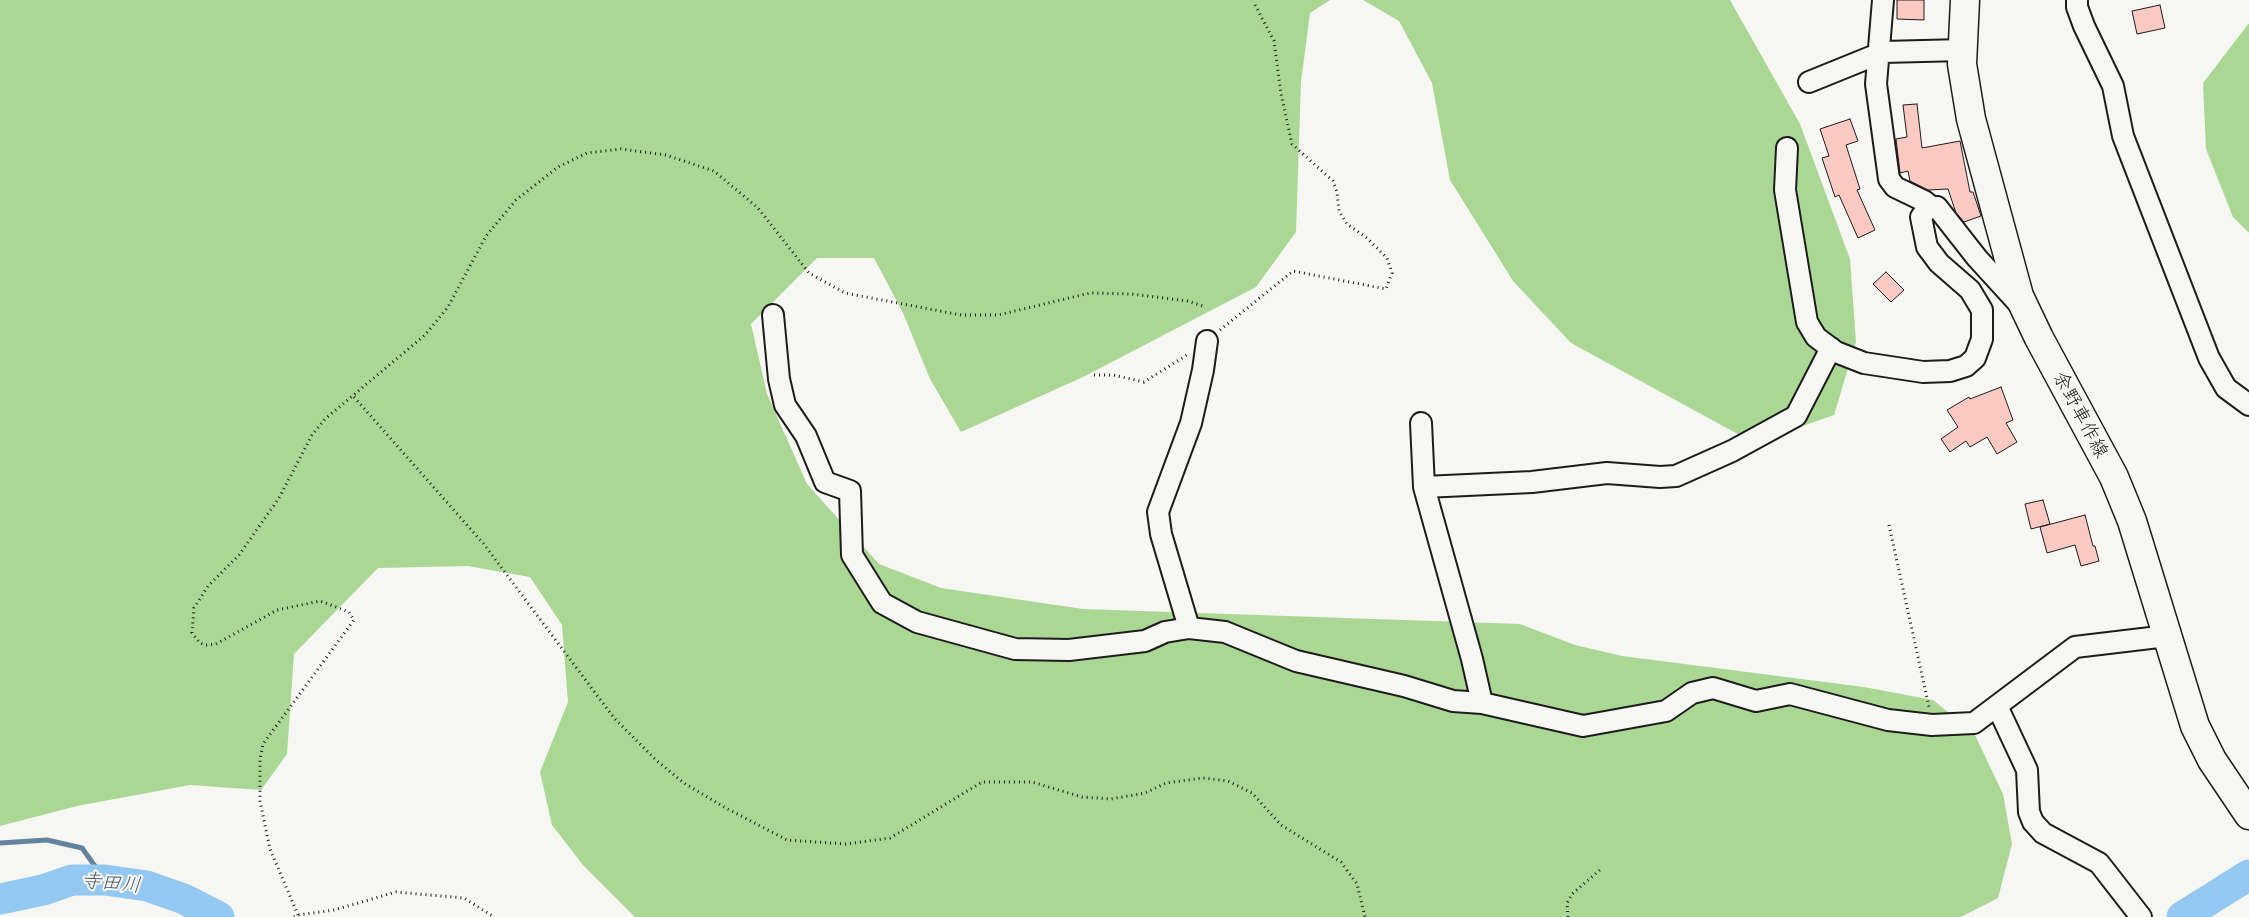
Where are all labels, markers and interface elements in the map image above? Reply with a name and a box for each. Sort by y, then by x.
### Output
street label: 余野車作線 [2048,368,2112,462]
water label: 寺田川 [80,869,142,899]

